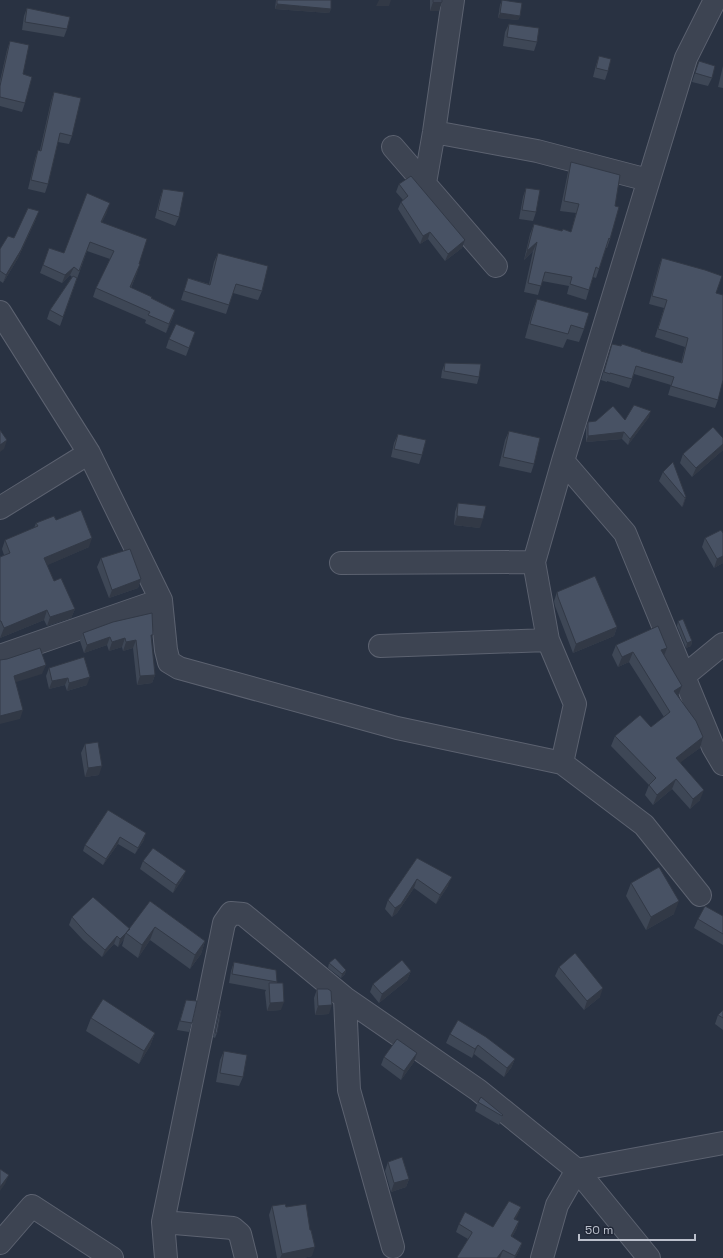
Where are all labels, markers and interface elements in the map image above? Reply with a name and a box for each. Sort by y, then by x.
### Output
scale bar [579,1216,695,1242]
text: 50 m [585,1222,613,1238]

